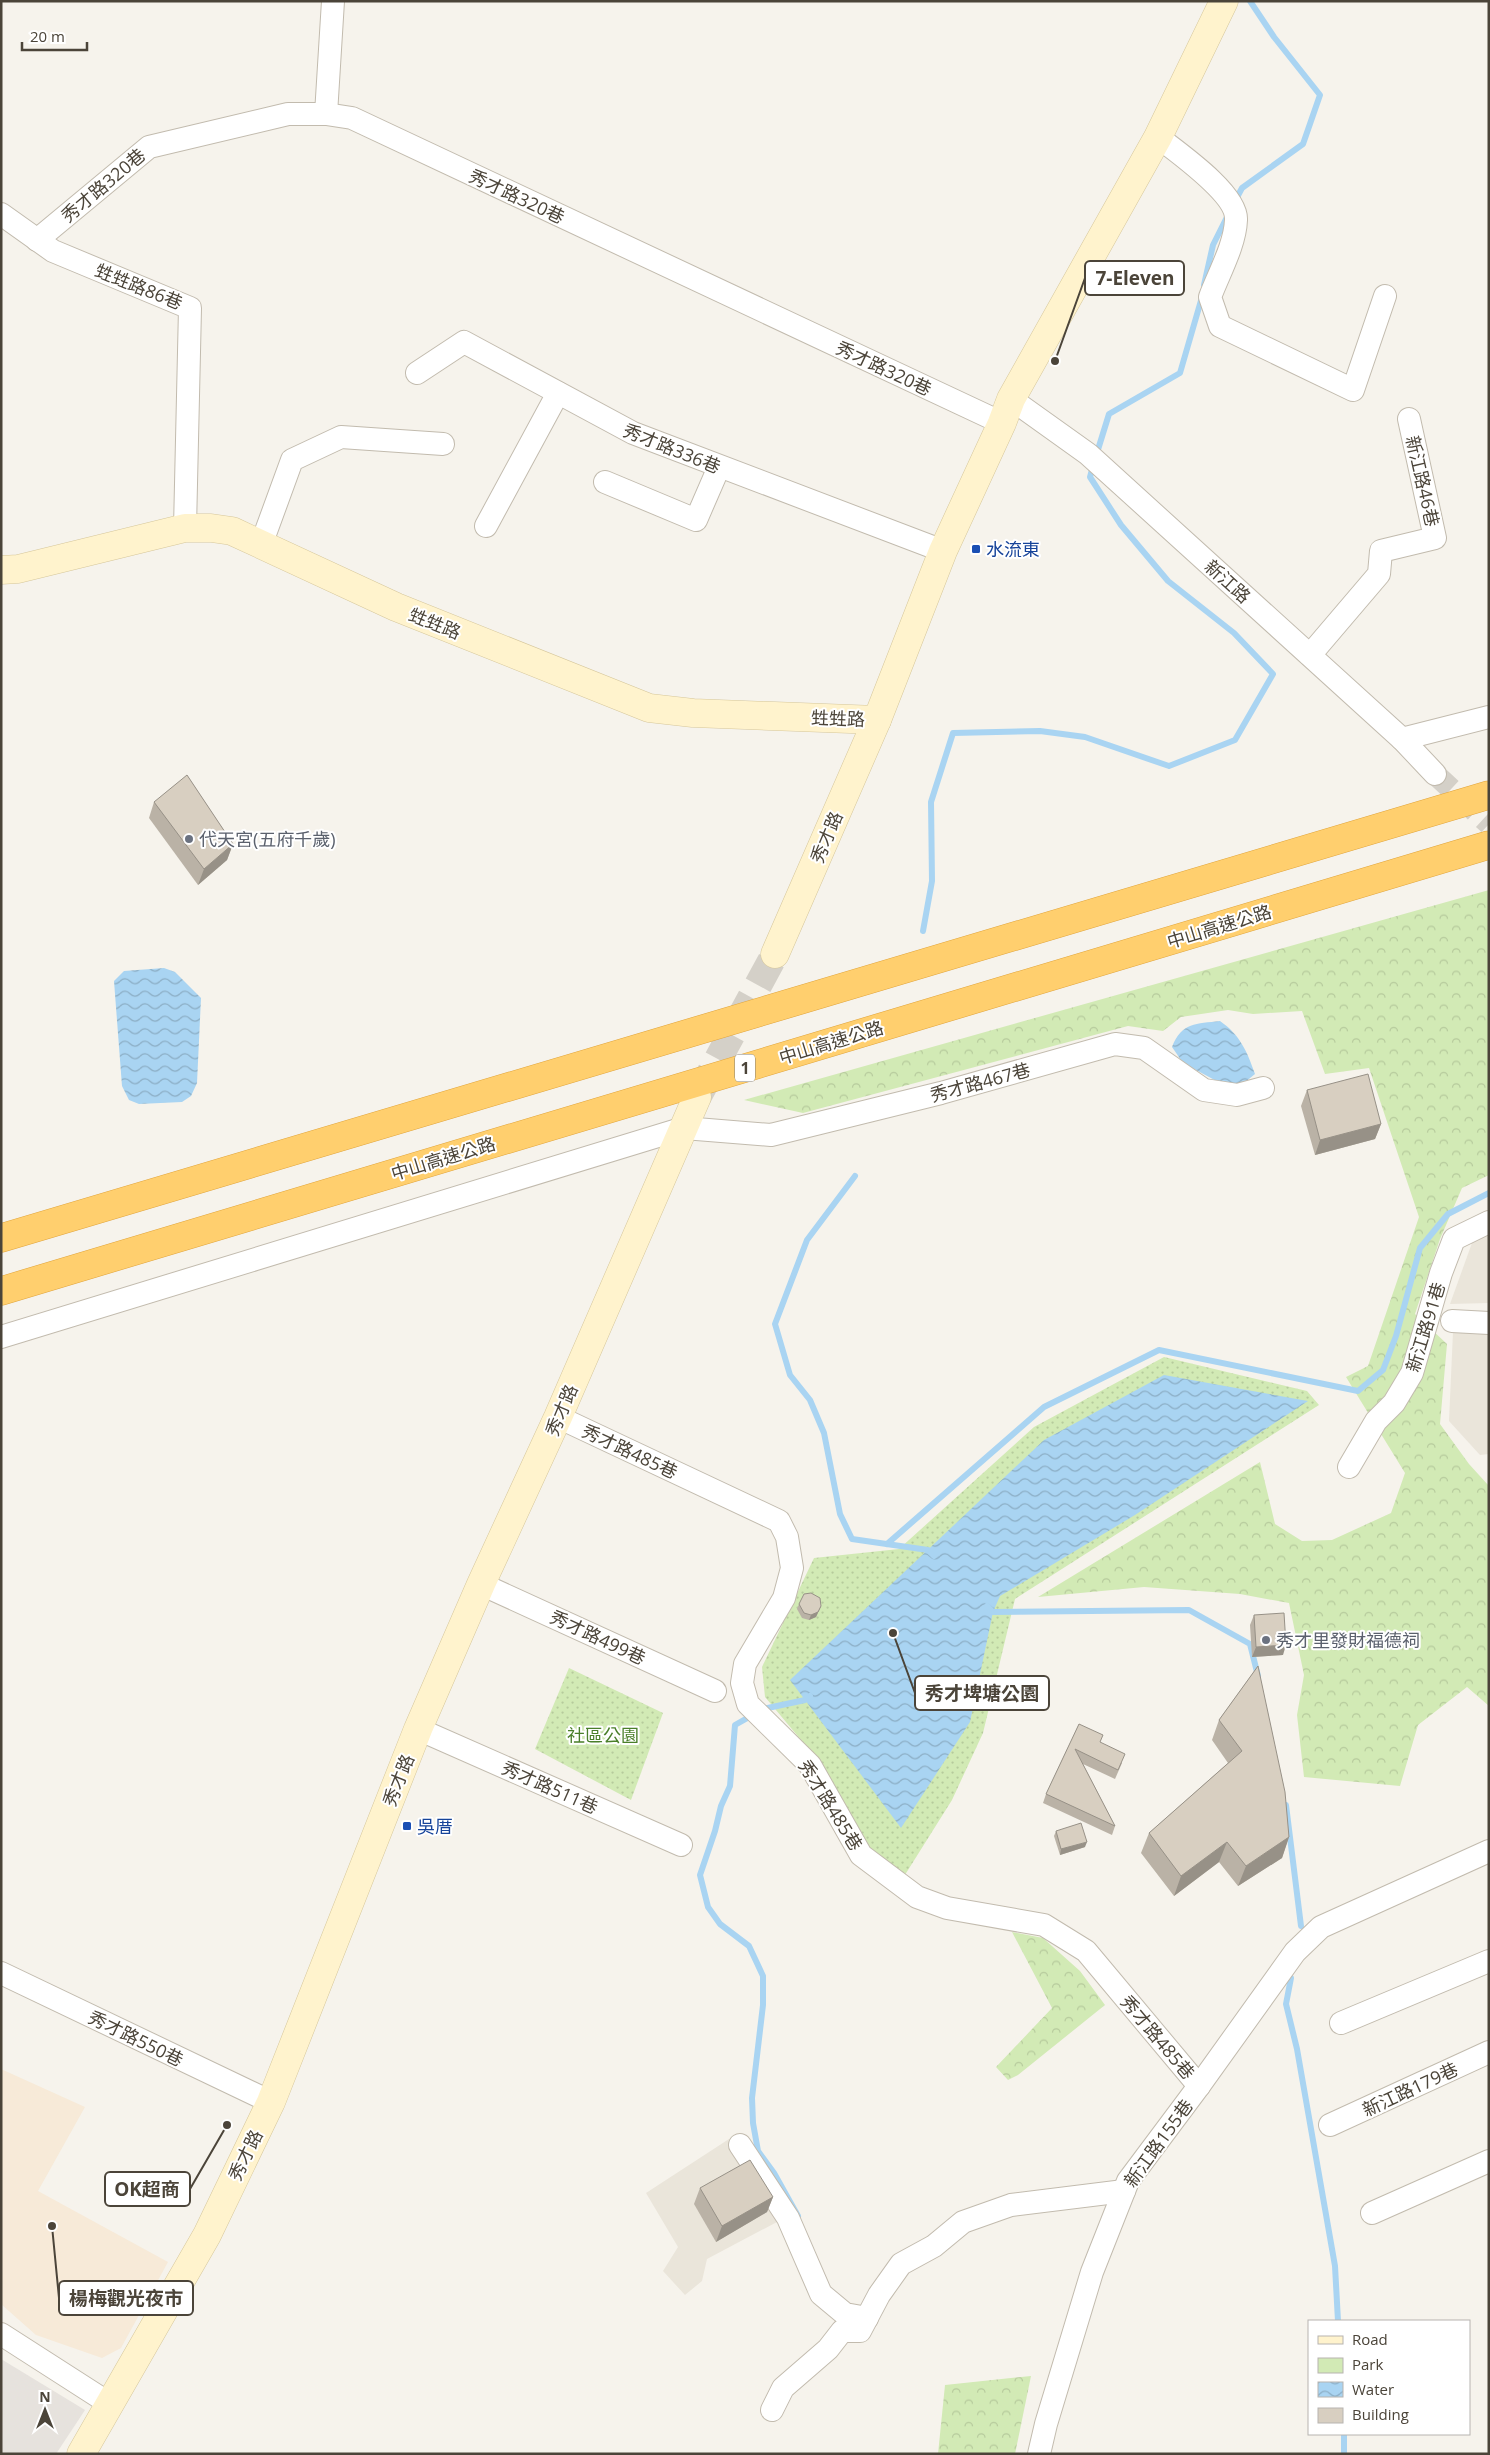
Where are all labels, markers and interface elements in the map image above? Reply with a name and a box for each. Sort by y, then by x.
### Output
scale bar [22,20,88,52]
text: 20 m [30,26,65,46]
street label: 秀才路320巷 [56,143,150,227]
street label: 秀才路320巷 [465,163,569,229]
street label: 甡甡路86巷 [92,258,186,314]
callout: 7-Eleven [1085,261,1184,295]
text: 7-Eleven [1095,265,1175,291]
street label: 秀才路320巷 [832,335,936,401]
street label: 秀才路336巷 [620,418,724,478]
street label: 新江路46巷 [1401,433,1445,529]
place label: 水流東 [986,537,1040,561]
marker: 水流東 [970,543,982,555]
street label: 新江路 [1200,554,1256,608]
street label: 甡甡路 [405,602,465,644]
street label: 甡甡路 [811,705,865,731]
street label: 秀才路 [804,807,848,867]
place label: 代天宮(五府千歲) [199,827,336,851]
marker: 代天宮(五府千歲) [183,833,195,845]
street label: 中山高速公路 [1164,899,1274,953]
street label: 中山高速公路 [776,1015,886,1069]
road number: 1 [735,1054,755,1082]
street label: 秀才路467巷 [927,1057,1033,1107]
street label: 中山高速公路 [388,1131,498,1185]
street label: 新江路91巷 [1400,1279,1450,1375]
street label: 秀才路 [539,1380,583,1440]
street label: 秀才路485巷 [578,1418,682,1484]
street label: 秀才路499巷 [546,1604,650,1670]
place label: 秀才里發財福德祠 [1276,1628,1420,1652]
marker: 秀才里發財福德祠 [1260,1634,1272,1646]
callout: 秀才埤塘公園 [915,1676,1049,1710]
text: 秀才埤塘公園 [925,1680,1039,1706]
park label: 社區公園 [567,1723,639,1747]
street label: 秀才路 [377,1750,419,1810]
street label: 秀才路511巷 [498,1755,602,1819]
street label: 秀才路485巷 [794,1755,868,1855]
place label: 吳厝 [417,1814,453,1838]
marker: 吳厝 [401,1820,413,1832]
street label: 秀才路485巷 [1116,1990,1200,2084]
street label: 秀才路550巷 [85,2005,187,2071]
street label: 新江路179巷 [1358,2056,1462,2122]
street label: 新江路155巷 [1118,2094,1198,2192]
street label: 秀才路 [222,2125,268,2185]
callout: OK超商 [105,2172,190,2206]
text: OK超商 [114,2176,180,2202]
callout: 楊梅觀光夜市 [59,2281,193,2315]
text: 楊梅觀光夜市 [69,2285,183,2311]
legend [1308,2320,1470,2435]
text: Road [1352,2329,1388,2349]
text: Park [1352,2354,1383,2374]
text: Water [1352,2379,1394,2399]
north arrow [20,2385,70,2435]
text: N [39,2387,51,2406]
text: Building [1352,2404,1409,2424]

